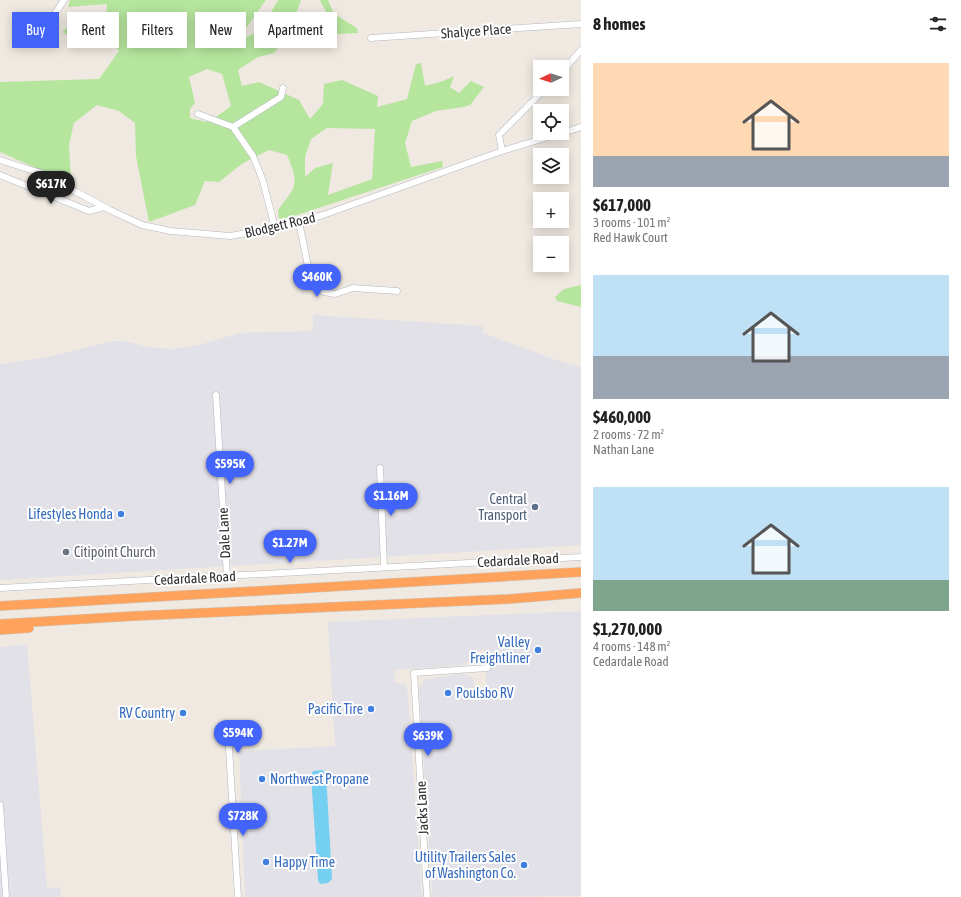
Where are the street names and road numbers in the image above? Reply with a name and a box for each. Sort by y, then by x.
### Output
street label: Shalyce Place [440,21,512,41]
street label: Blodgett Road [243,209,317,241]
street label: Dale Lane [215,507,233,559]
street label: Cedardale Road [477,550,559,570]
street label: Cedardale Road [154,568,236,588]
street label: Jacks Lane [413,780,431,836]

